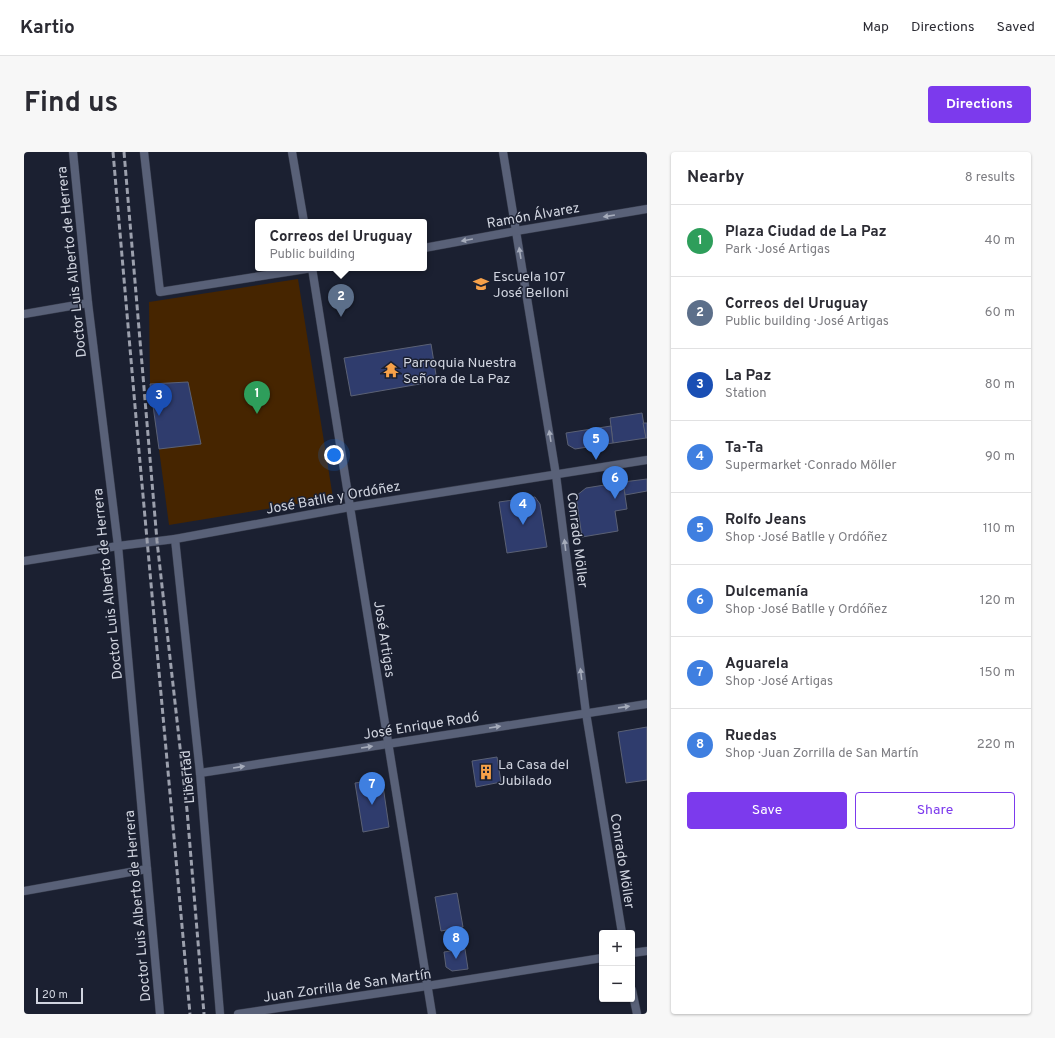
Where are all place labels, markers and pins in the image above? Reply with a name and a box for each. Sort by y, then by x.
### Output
place label: Escuela 107 José Belloni [493,269,569,302]
school or university icon: Escuela 107 José Belloni [472,275,490,293]
pin: 2 [328,284,354,317]
place label: Parroquia Nuestra Señora de La Paz [403,355,516,388]
temple icon: Parroquia Nuestra Señora de La Paz [382,361,400,379]
pin: 1 [244,381,270,414]
pin: 3 [146,383,172,416]
pin: 5 [583,427,609,460]
pin: 6 [602,466,628,499]
pin: 4 [510,492,536,525]
place label: La Casa del Jubilado [498,757,569,790]
building icon: La Casa del Jubilado [477,763,495,781]
pin: 7 [359,772,385,805]
pin: 8 [443,926,469,959]

